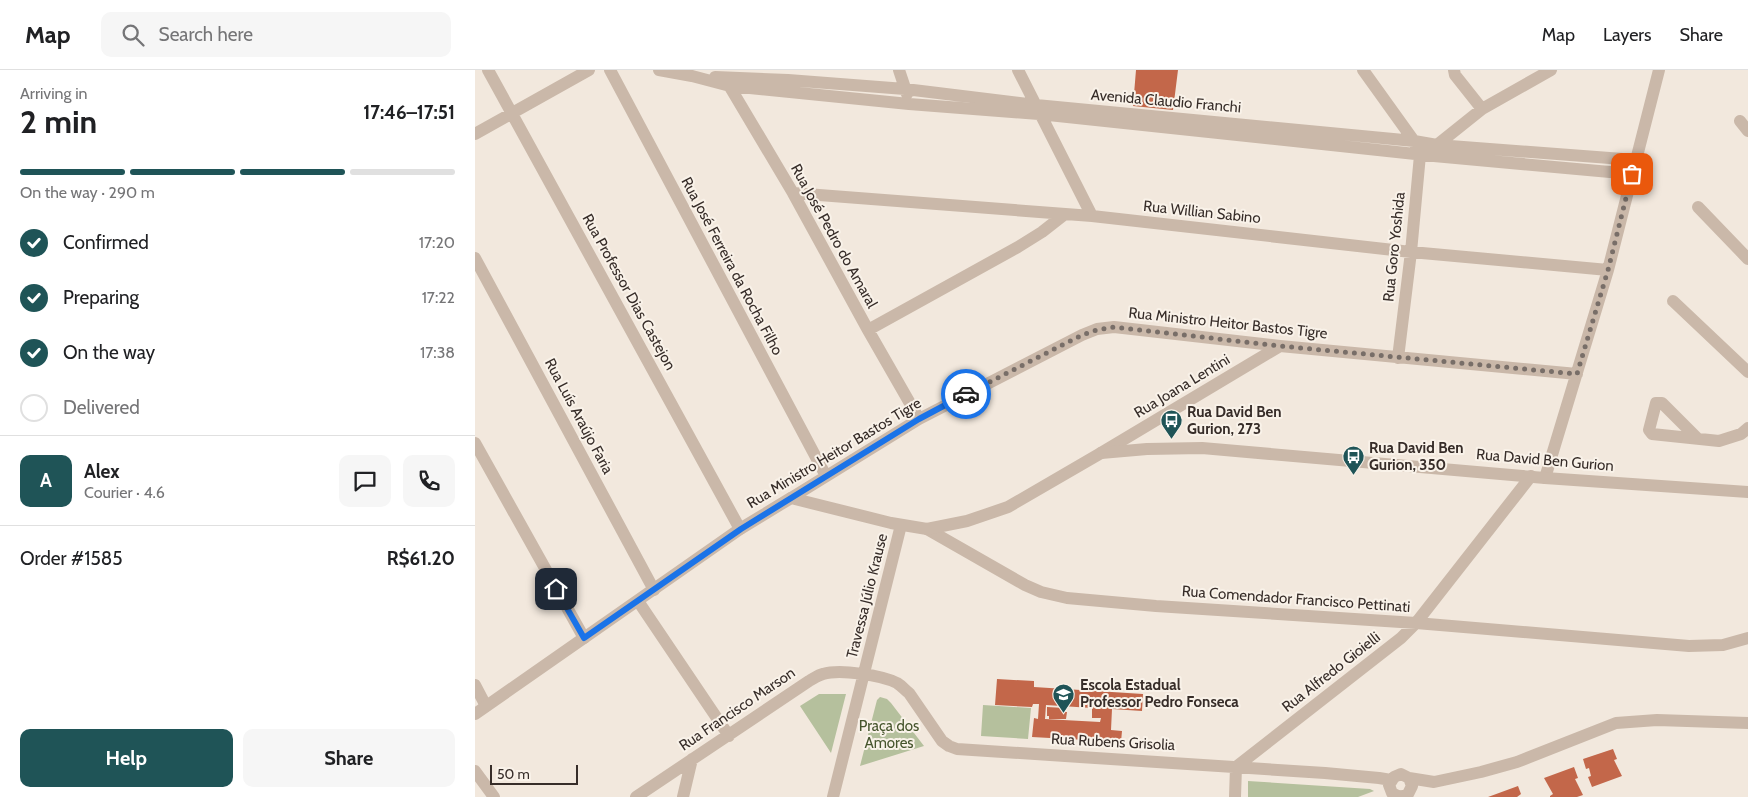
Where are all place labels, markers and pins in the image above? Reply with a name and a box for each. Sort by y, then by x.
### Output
pin [1611,153,1653,195]
place label: Rua David Ben Gurion, 273 [1187,403,1282,438]
bus stop icon: Rua David Ben Gurion, 273 [1159,409,1183,440]
place label: Rua David Ben Gurion, 350 [1369,439,1464,474]
bus stop icon: Rua David Ben Gurion, 350 [1341,445,1365,476]
pin [535,568,577,610]
place label: Escola Estadual Professor Pedro Fonseca [1080,676,1239,711]
school or university icon: Escola Estadual Professor Pedro Fonseca [1052,682,1076,713]

